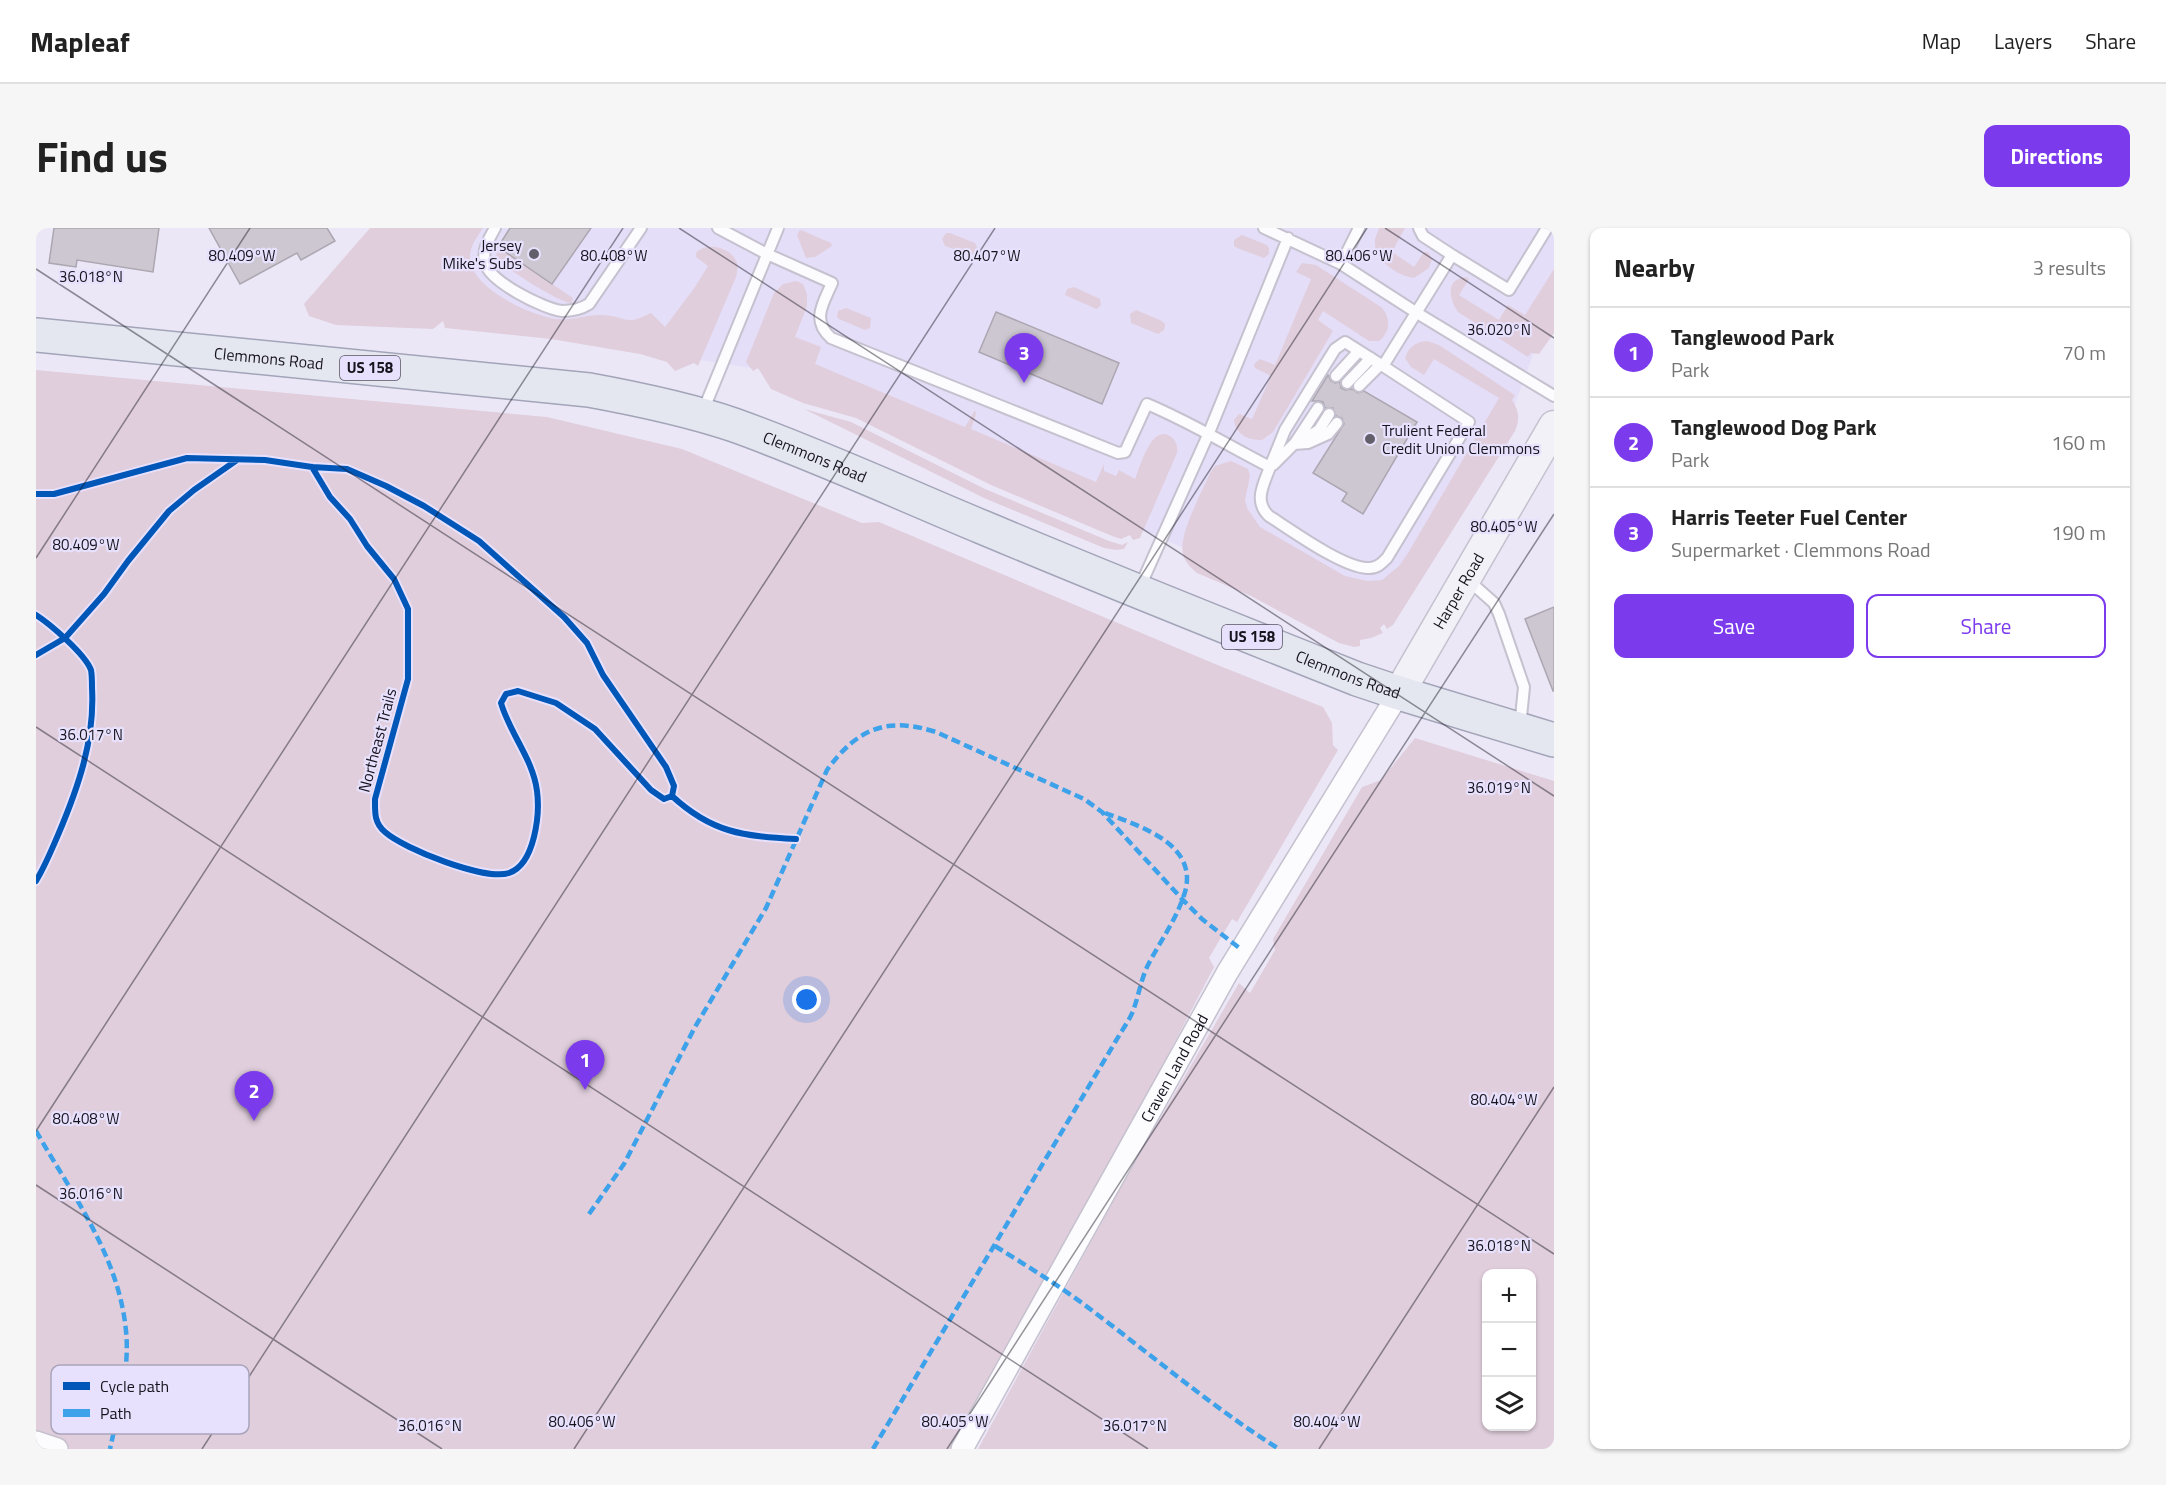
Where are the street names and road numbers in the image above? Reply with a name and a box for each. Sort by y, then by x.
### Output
street label: Clemmons Road [213,341,325,376]
road number: US 158 [340,356,400,380]
street label: Clemmons Road [760,425,871,489]
street label: Harper Road [1427,548,1490,634]
road number: US 158 [1222,625,1282,649]
street label: Clemmons Road [1292,644,1404,705]
street label: Northeast Trails [352,685,402,795]
street label: Craven Land Road [1134,1009,1214,1127]

